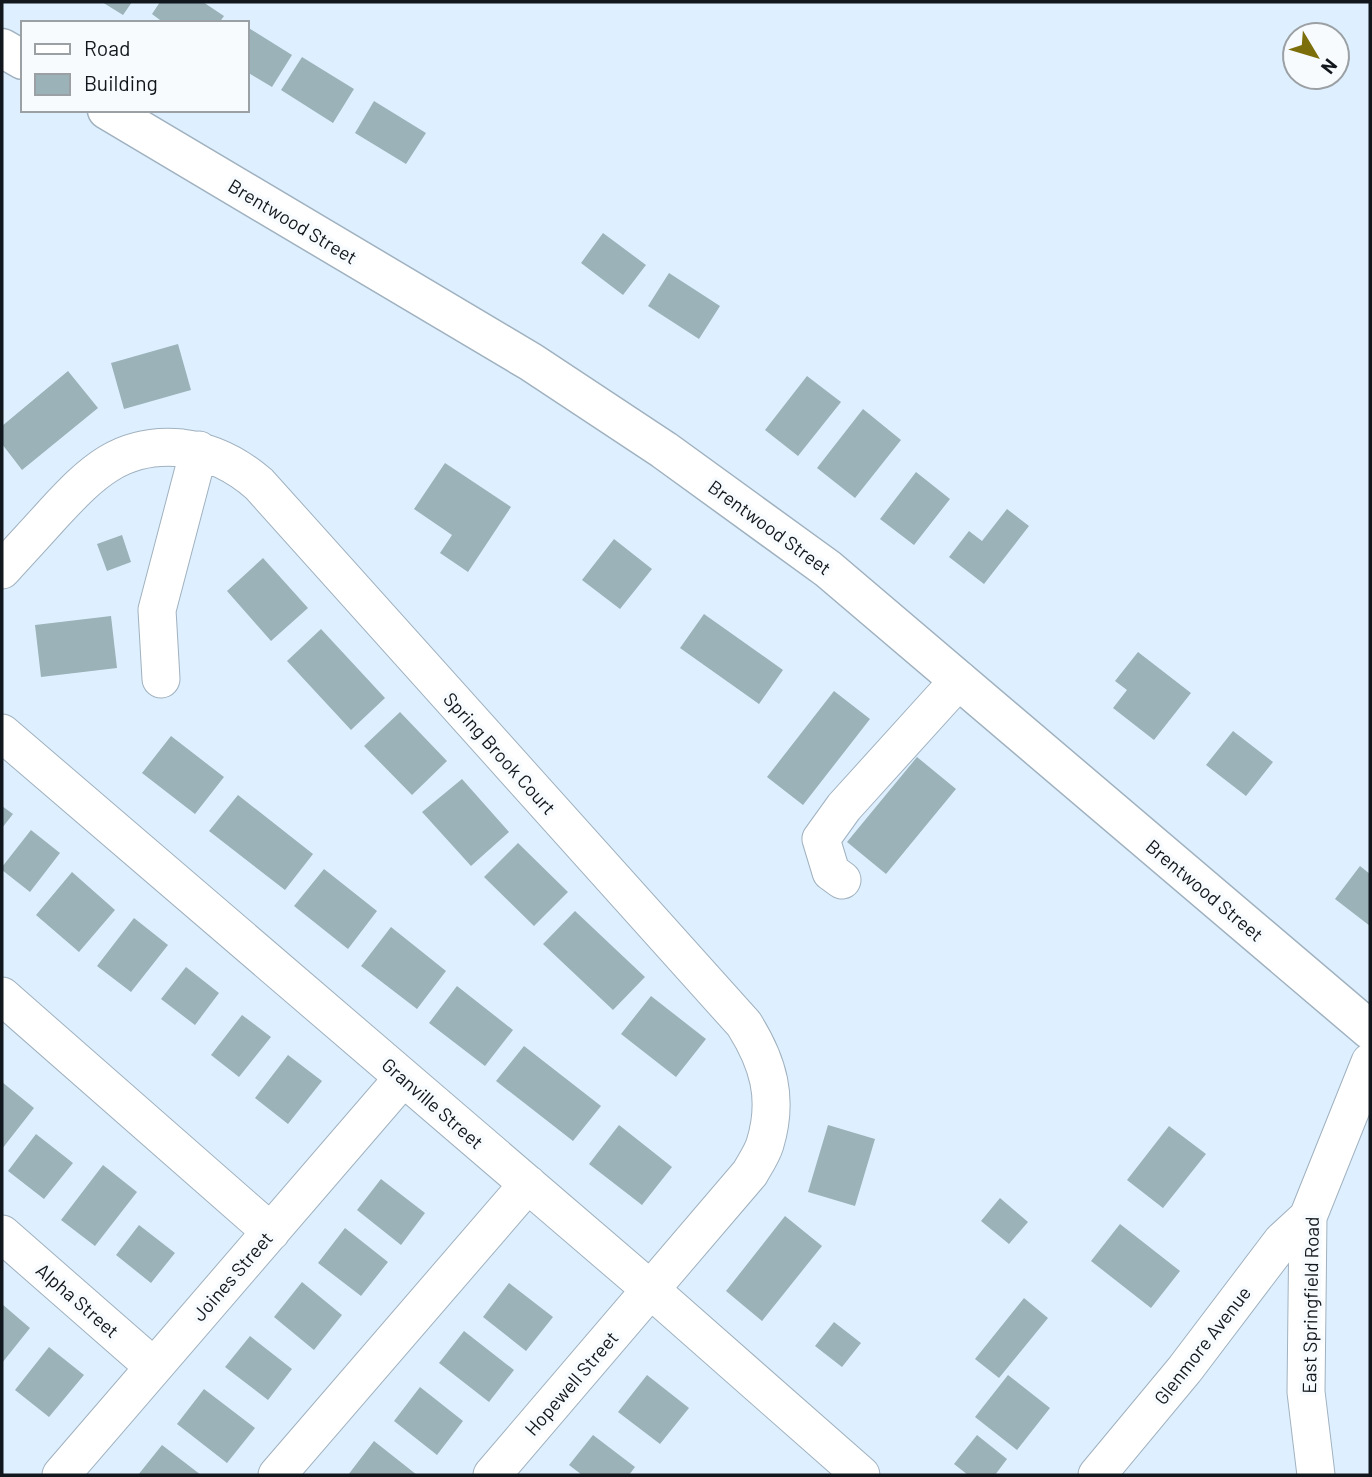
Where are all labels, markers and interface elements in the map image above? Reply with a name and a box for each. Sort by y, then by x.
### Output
legend [21,21,248,112]
north arrow [1281,21,1351,91]
text: Road [84,35,130,60]
text: N [1317,55,1343,79]
text: Building [84,70,158,95]
street label: Brentwood Street [224,174,362,268]
street label: Brentwood Street [704,475,836,579]
street label: Spring Brook Court [439,687,561,819]
street label: Brentwood Street [1142,834,1268,946]
street label: Granville Street [378,1053,488,1153]
street label: East Springfield Road [1297,1216,1323,1394]
street label: Joines Street [187,1227,277,1325]
street label: Alpha Street [32,1258,124,1342]
street label: Glenmore Avenue [1149,1281,1255,1409]
street label: Hopewell Street [519,1326,623,1440]

